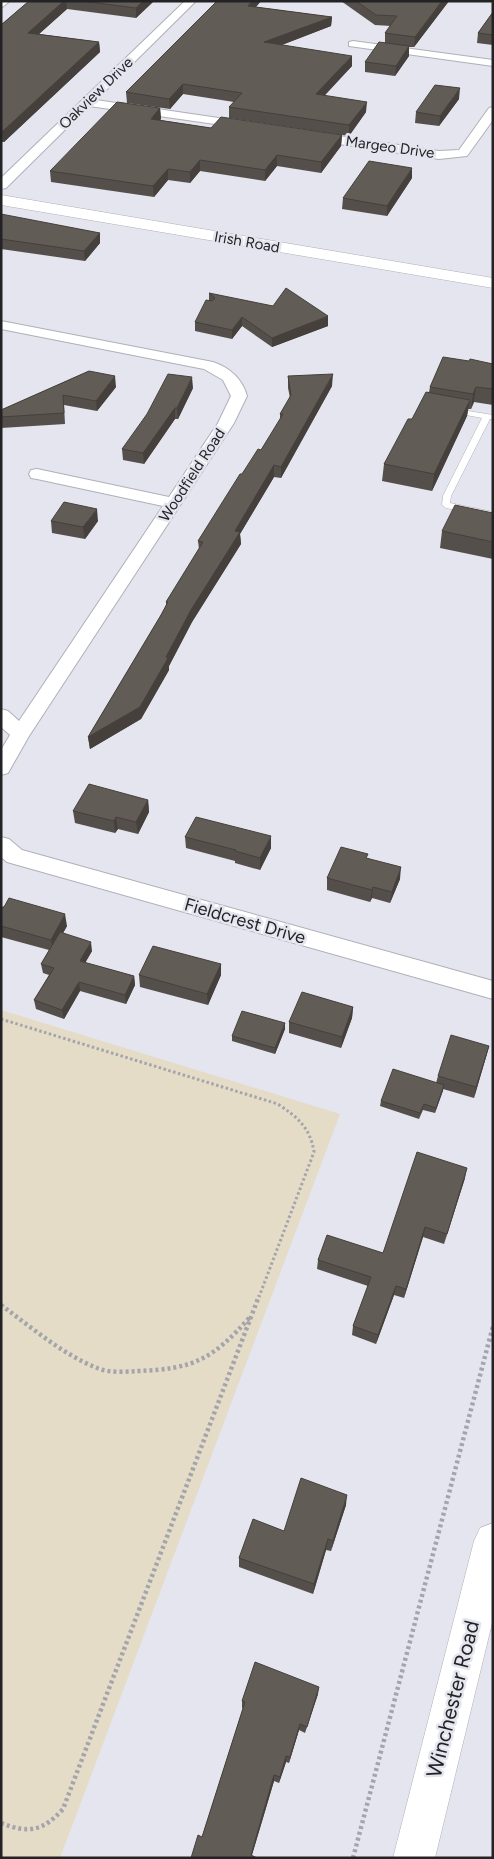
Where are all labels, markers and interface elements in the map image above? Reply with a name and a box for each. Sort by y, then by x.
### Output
street label: Oakview Drive [55,53,137,133]
street label: Margeo Drive [344,132,436,162]
street label: Irish Road [213,227,281,257]
street label: Woodfield Road [155,425,229,525]
street label: Fieldcrest Drive [182,893,308,949]
street label: Winchester Road [421,1618,484,1780]

